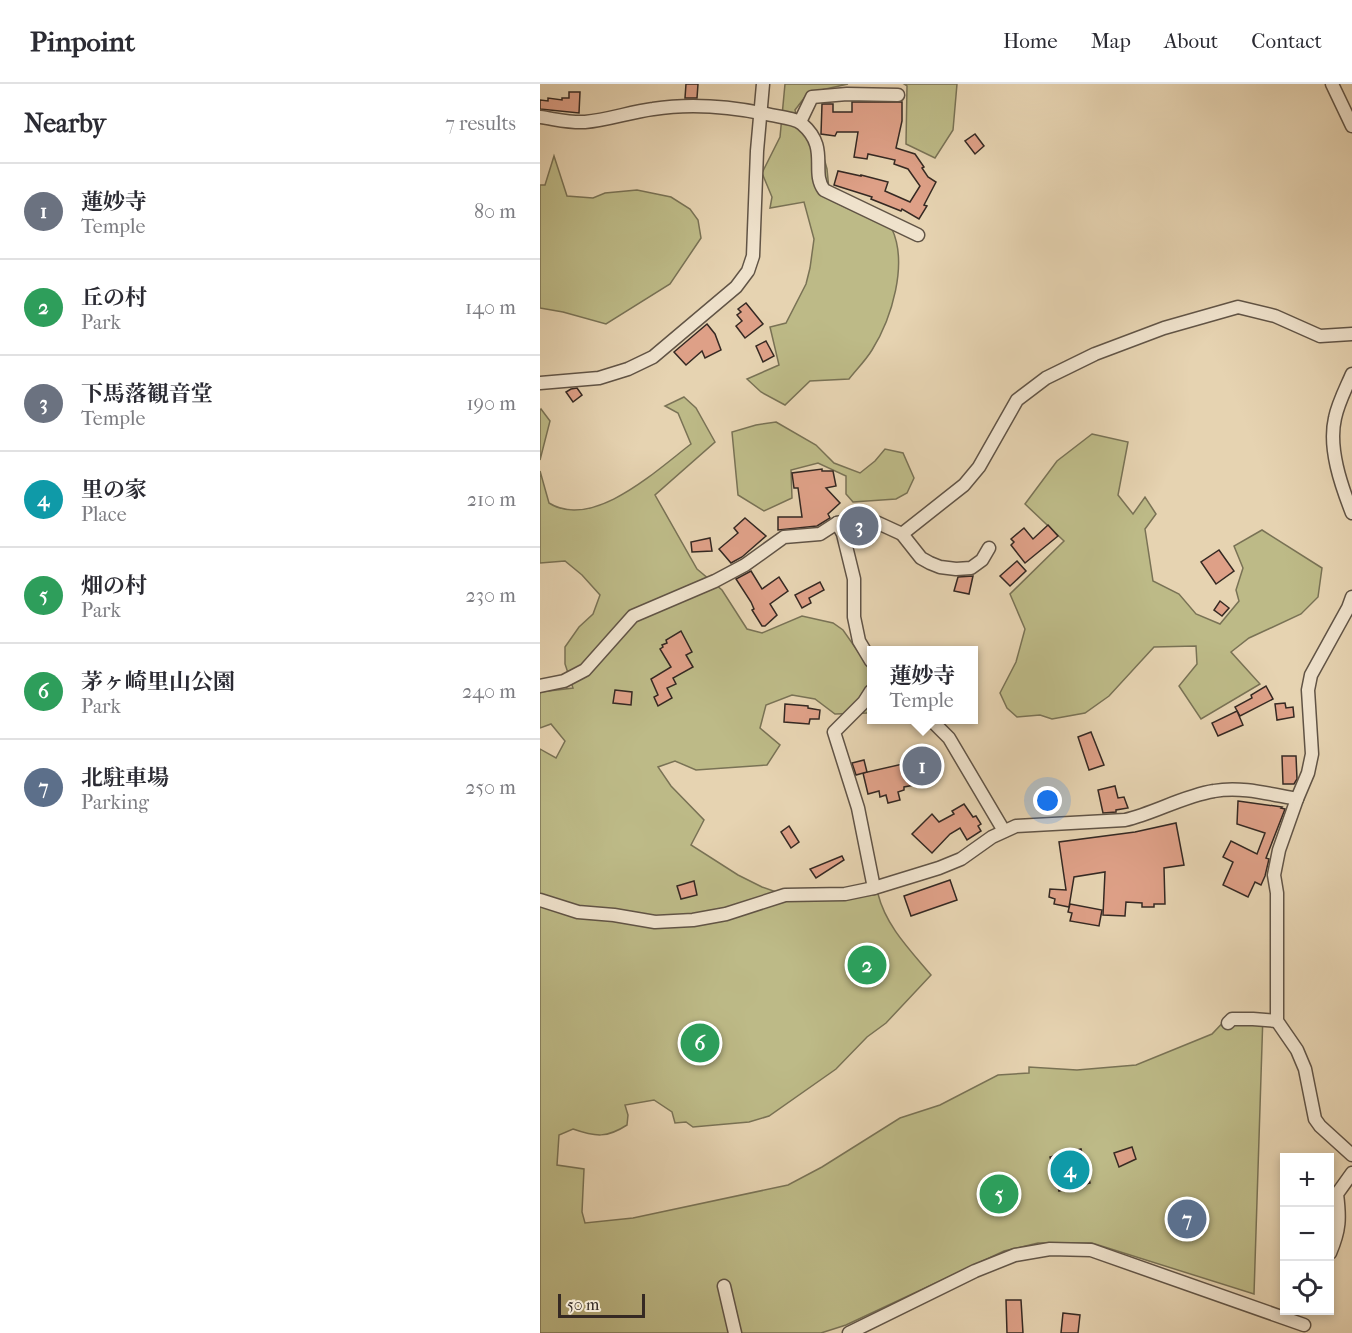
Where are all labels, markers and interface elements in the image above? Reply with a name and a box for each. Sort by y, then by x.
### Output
text: Pinpoint [30,25,135,58]
text: Home [1003,29,1058,53]
text: Map [1091,29,1131,53]
text: About [1164,29,1218,53]
text: Contact [1251,29,1322,53]
text: Nearby [24,108,106,139]
text: 7 results [445,112,516,135]
text: 蓮妙寺 [81,189,147,215]
text: 1 [40,200,47,223]
text: 80 m [474,200,516,223]
text: Temple [81,215,145,238]
text: 丘の村 [81,285,147,311]
text: 2 [38,296,49,319]
text: 140 m [465,296,516,319]
text: Park [81,311,121,334]
text: 下馬落観音堂 [81,381,213,407]
text: 3 [39,392,48,415]
text: 190 m [466,392,516,415]
text: Temple [81,407,145,430]
text: 里の家 [81,477,147,503]
text: 4 [38,488,49,511]
text: 210 m [467,488,516,511]
text: Place [81,503,127,526]
pin: 3 [840,504,878,548]
text: 畑の村 [81,573,147,599]
text: 5 [39,584,48,607]
text: 230 m [466,584,516,607]
text: Park [81,599,121,622]
popup [867,646,978,724]
text: 蓮妙寺 [889,663,956,689]
text: 茅ヶ崎里山公園 [81,669,235,695]
text: 6 [38,680,49,703]
text: 240 m [462,680,516,703]
text: Temple [889,689,954,712]
text: Park [81,695,121,718]
pin: 1 [902,744,941,788]
text: 北駐車場 [81,765,169,791]
text: 7 [39,776,48,799]
text: 250 m [465,776,516,799]
your location [1033,786,1062,815]
text: Parking [81,791,149,814]
pin: 2 [848,942,886,988]
pin: 6 [680,1020,720,1066]
pin: 4 [1050,1148,1090,1192]
map controls [1280,1153,1334,1315]
button: + [1280,1153,1334,1207]
pin: 5 [980,1172,1018,1216]
pin: 7 [1168,1196,1206,1242]
button: − [1280,1207,1334,1261]
button: locate [1280,1261,1334,1315]
scale bar [558,1291,645,1318]
text: 50 m [567,1295,599,1314]

